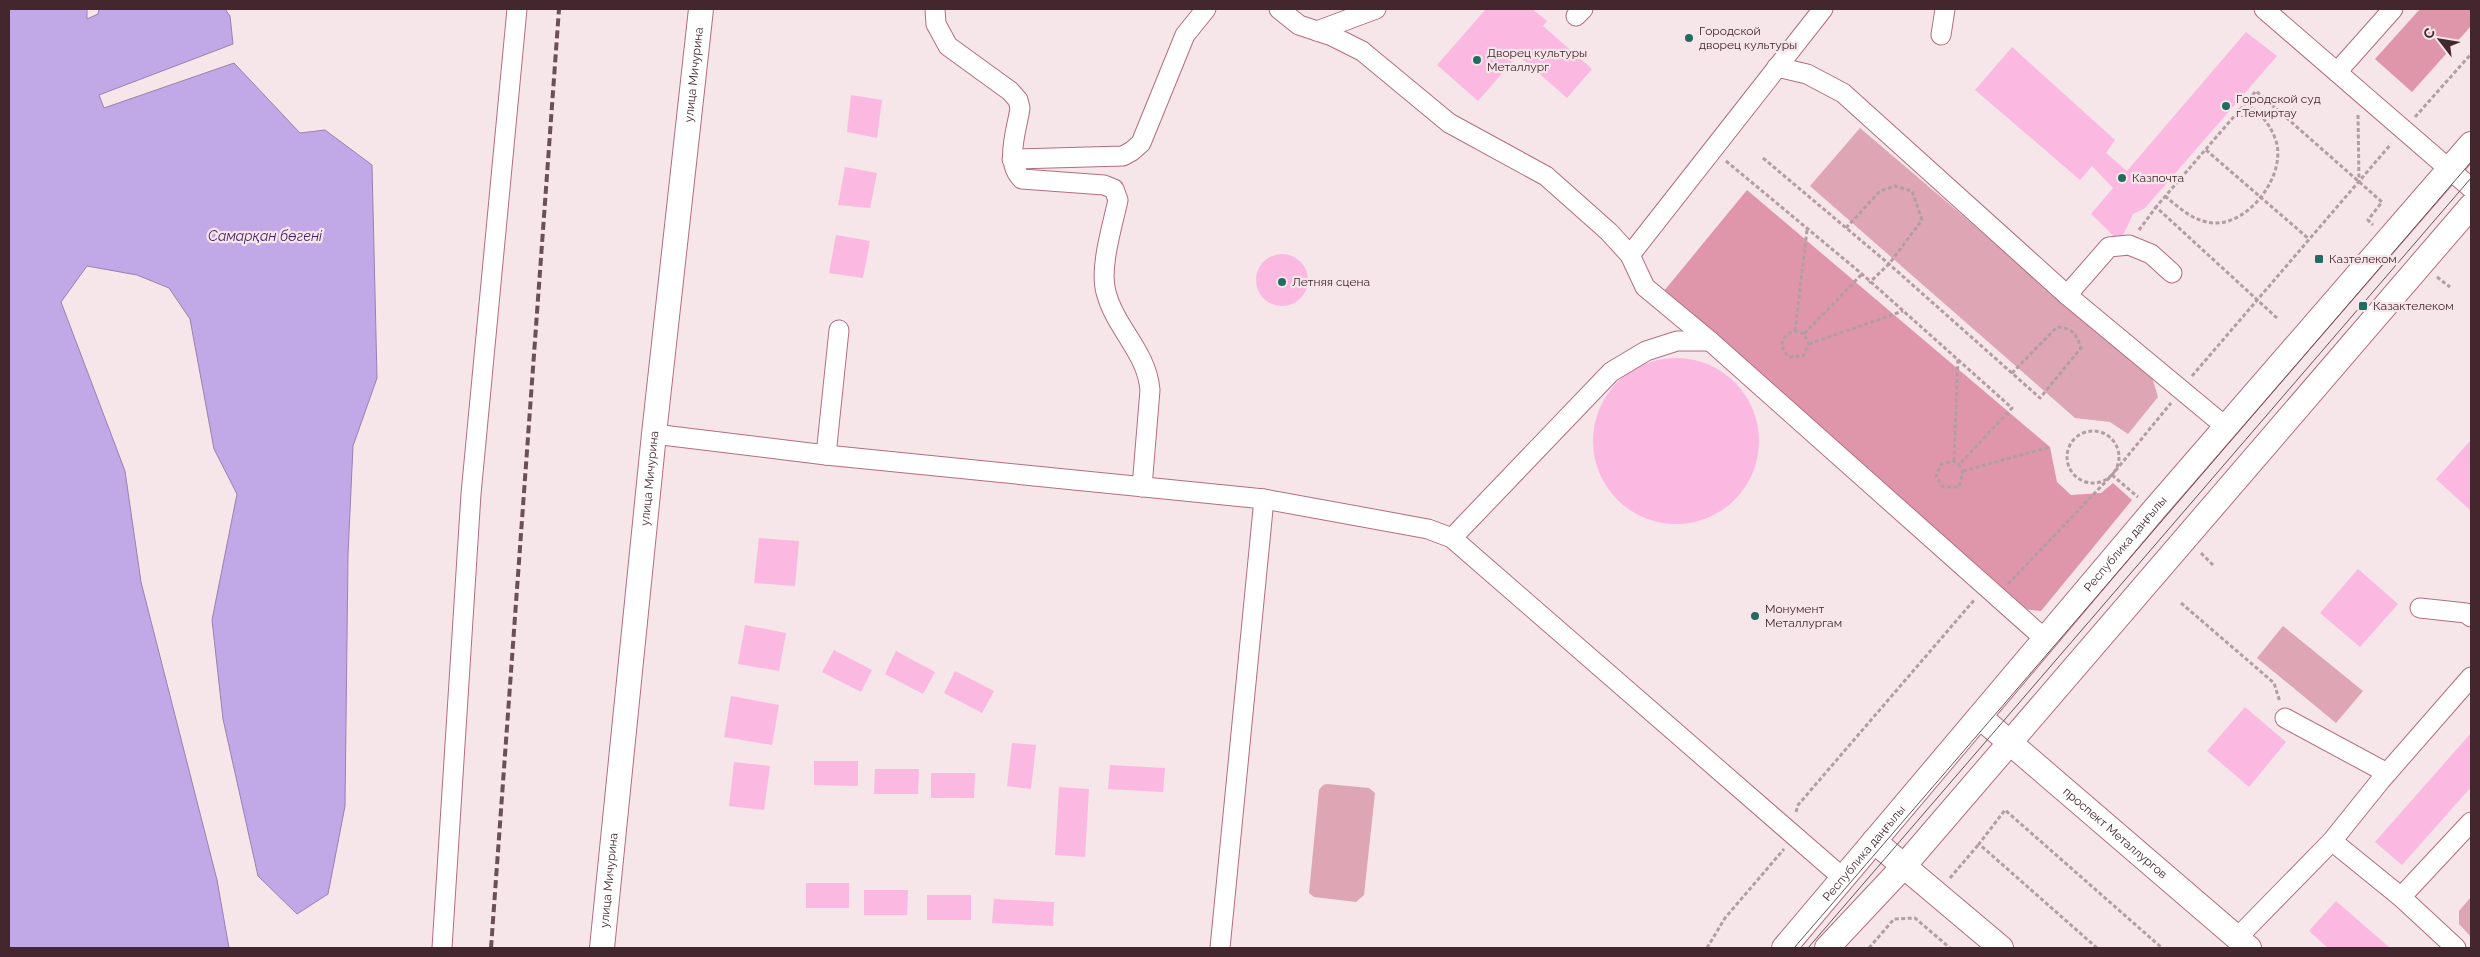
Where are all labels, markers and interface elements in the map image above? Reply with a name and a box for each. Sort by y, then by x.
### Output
north arrow [2415,15,2465,65]
place label: Городской дворец культуры [1699,24,1797,52]
text: С [2420,25,2438,42]
street label: улица Мичурина [682,27,706,123]
marker: Городской дворец культуры [1683,32,1695,44]
place label: Дворец культуры Металлург [1487,46,1587,74]
marker: Дворец культуры Металлург [1471,54,1483,66]
place label: Городской суд г.Темиртау [2236,92,2321,120]
marker: Городской суд г.Темиртау [2220,100,2232,112]
place label: Казпочта [2132,171,2184,185]
marker: Казпочта [2116,172,2128,184]
water label: Самарқан бөгені [208,228,323,244]
place label: Казтелеком [2329,252,2397,266]
marker: Казтелеком [2313,253,2325,265]
place label: Летняя сцена [1292,275,1370,289]
marker: Летняя сцена [1276,276,1288,288]
place label: Казактелеком [2373,299,2454,313]
marker: Казактелеком [2357,300,2369,312]
street label: улица Мичурина [638,430,661,527]
street label: Республика даңғылы [2081,493,2170,594]
place label: Монумент Металлургам [1765,602,1842,630]
marker: Монумент Металлургам [1749,610,1761,622]
street label: проспект Металлургов [2060,784,2170,881]
street label: Республика даңғылы [1820,803,1908,904]
street label: улица Мичурина [597,832,621,929]

